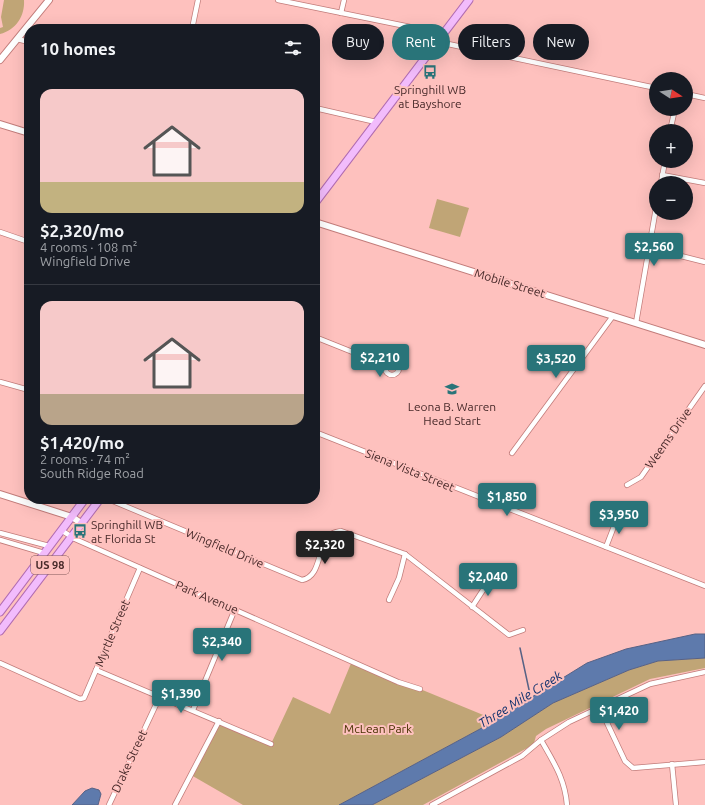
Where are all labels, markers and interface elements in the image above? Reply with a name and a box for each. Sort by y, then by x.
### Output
chip: Buy [332,24,384,60]
chip: Rent [392,24,450,60]
chip: Filters [458,24,525,60]
chip: New [533,24,589,60]
icon: filters [282,37,304,59]
text: 10 homes [40,39,116,58]
bus stop icon: Springhill WB at Bayshore [422,64,438,80]
north arrow [649,72,693,116]
map controls [649,72,693,220]
place label: Springhill WB at Bayshore [394,83,466,110]
icon: home [136,115,208,187]
button: + [649,124,693,168]
button: − [649,176,693,220]
text: $2,320/mo [40,221,124,240]
pin: $2,560 [621,233,687,267]
text: $2,560 [634,239,674,253]
text: 4 rooms · 108 m² [40,240,137,254]
text: Wingfield Drive [40,254,130,268]
street label: Mobile Street [473,266,547,300]
icon: home [136,327,208,399]
pin: $2,210 [347,344,413,378]
pin: $3,520 [523,345,589,379]
text: $2,210 [360,350,400,364]
text: $3,520 [536,351,576,365]
school or university icon: Leona B. Warren Head Start [444,381,460,397]
place label: Leona B. Warren Head Start [408,400,496,427]
street label: Weems Drive [642,405,694,471]
text: $1,420/mo [40,433,124,452]
street label: Siena Vista Street [364,446,457,494]
text: 2 rooms · 74 m² [40,452,130,466]
text: South Ridge Road [40,466,144,480]
pin: $1,850 [474,483,540,517]
text: $1,850 [487,489,527,503]
pin: $3,950 [586,501,652,535]
text: $3,950 [599,507,639,521]
place label: Springhill WB at Florida St [91,518,163,545]
bus stop icon: Springhill WB at Florida St [72,523,88,539]
street label: Wingfield Drive [184,526,266,570]
pin: $2,320 [292,531,358,565]
text: $2,320 [305,537,345,551]
road number: US 98 [31,556,69,574]
pin: $2,040 [455,563,521,597]
text: $2,040 [468,569,508,583]
street label: Park Avenue [174,578,240,616]
street label: Myrtle Street [92,597,132,668]
pin: $2,340 [189,628,255,662]
text: $2,340 [202,634,242,648]
water label: Three Mile Creek [476,668,565,730]
pin: $1,390 [148,680,214,714]
text: $1,390 [161,686,201,700]
pin: $1,420 [586,697,652,731]
text: $1,420 [599,703,639,717]
park label: McLean Park [344,722,412,735]
street label: Drake Street [109,727,149,795]

